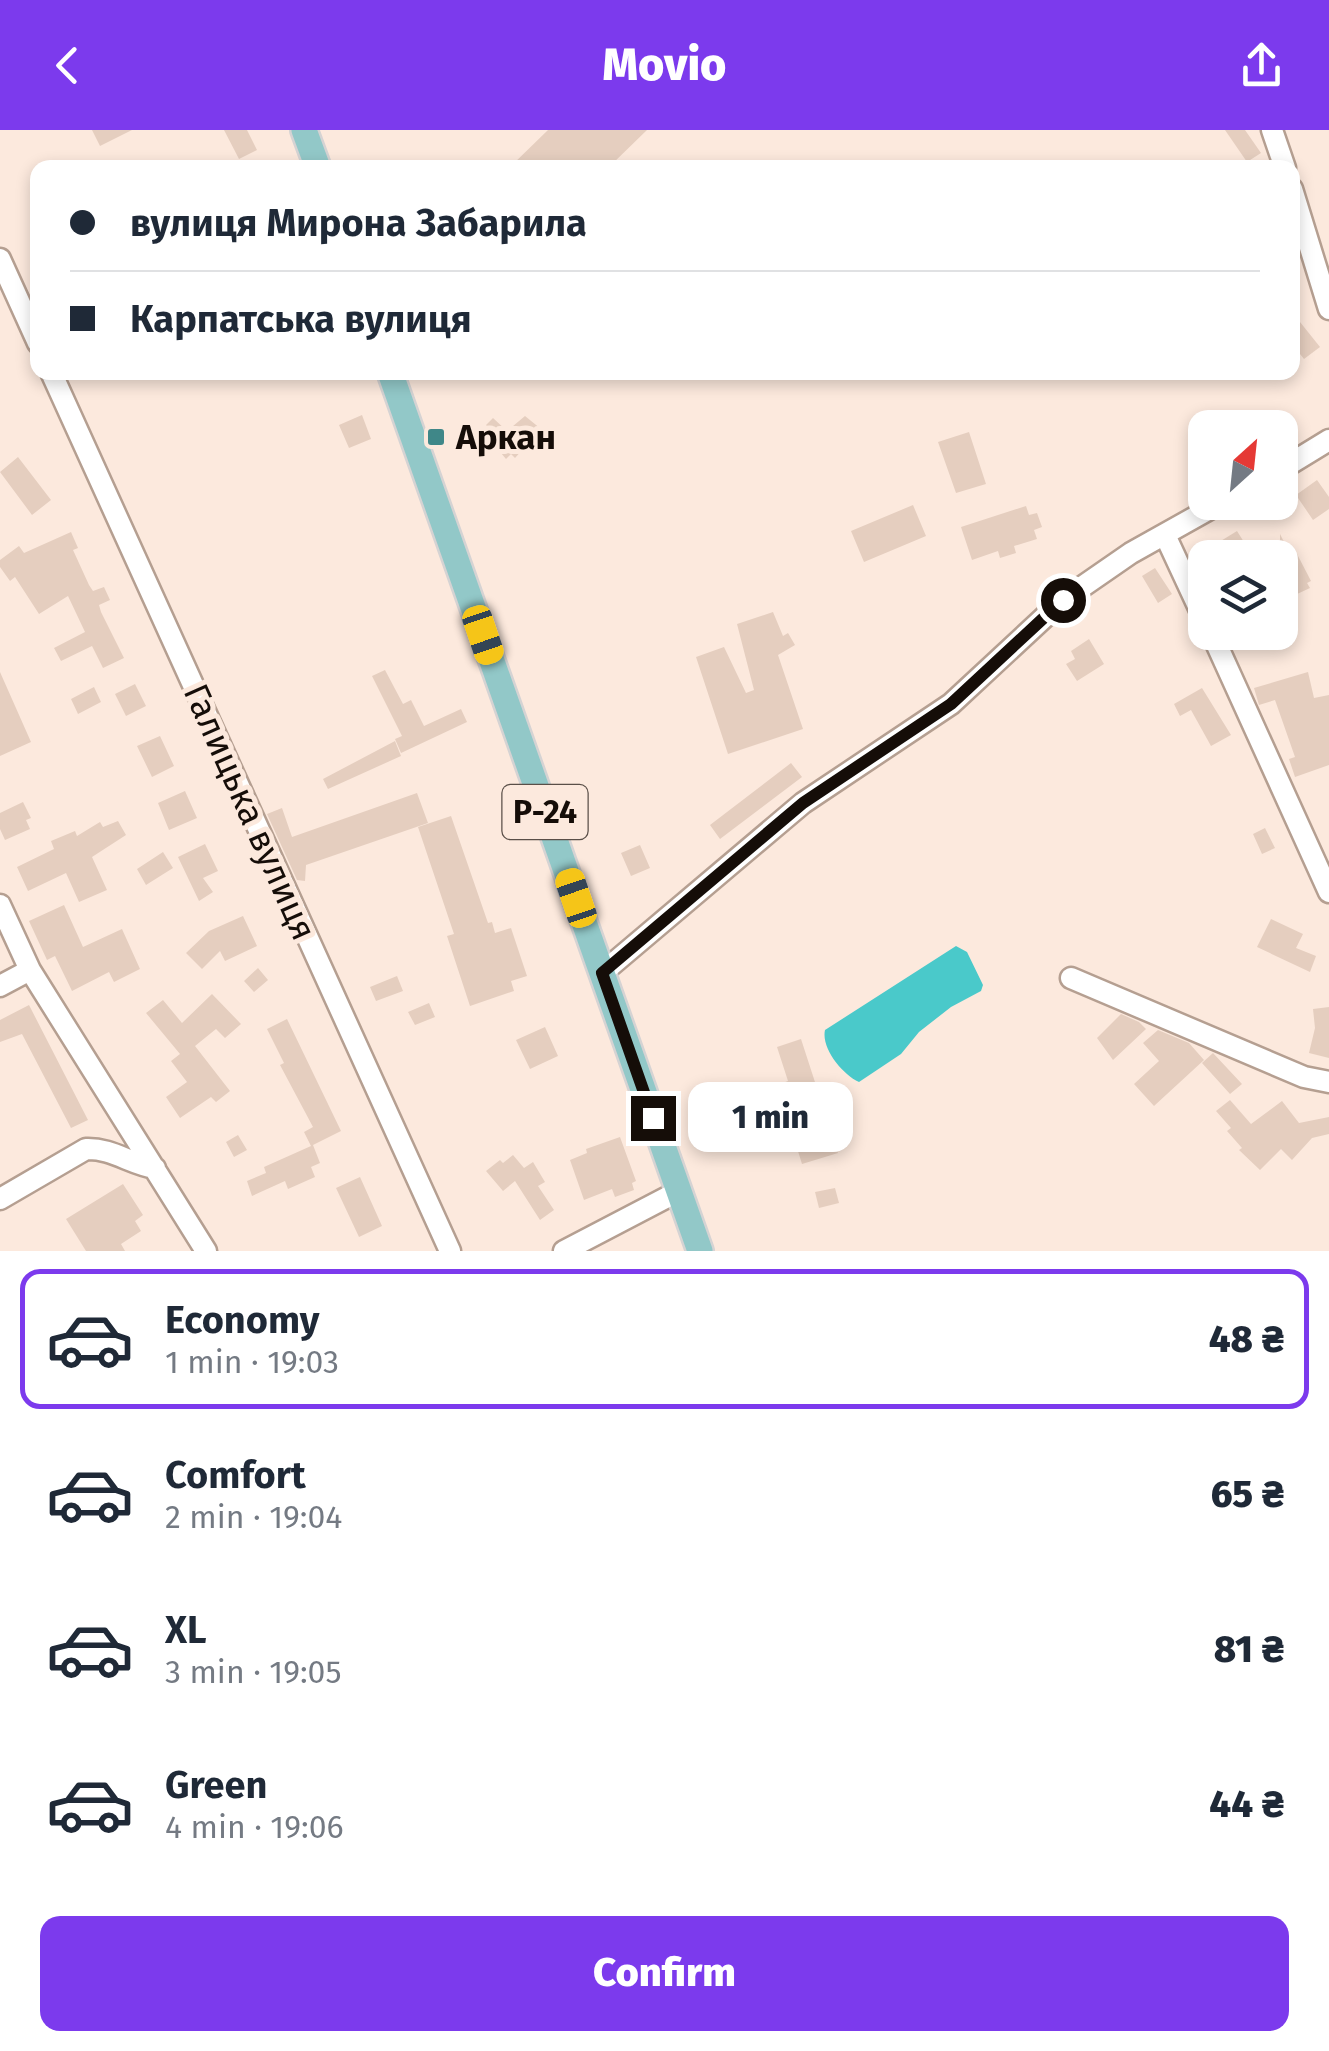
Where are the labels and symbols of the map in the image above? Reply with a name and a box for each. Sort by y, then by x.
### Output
north arrow [1188,410,1298,520]
place label: Аркан [455,416,556,458]
marker: Аркан [425,426,447,448]
route start [1041,578,1086,623]
car [459,602,507,668]
street label: Галицька вулиця [175,677,325,947]
road number: Р-24 [502,785,588,839]
car [552,865,600,931]
callout: 1 min [688,1083,853,1153]
route end [631,1096,676,1141]

